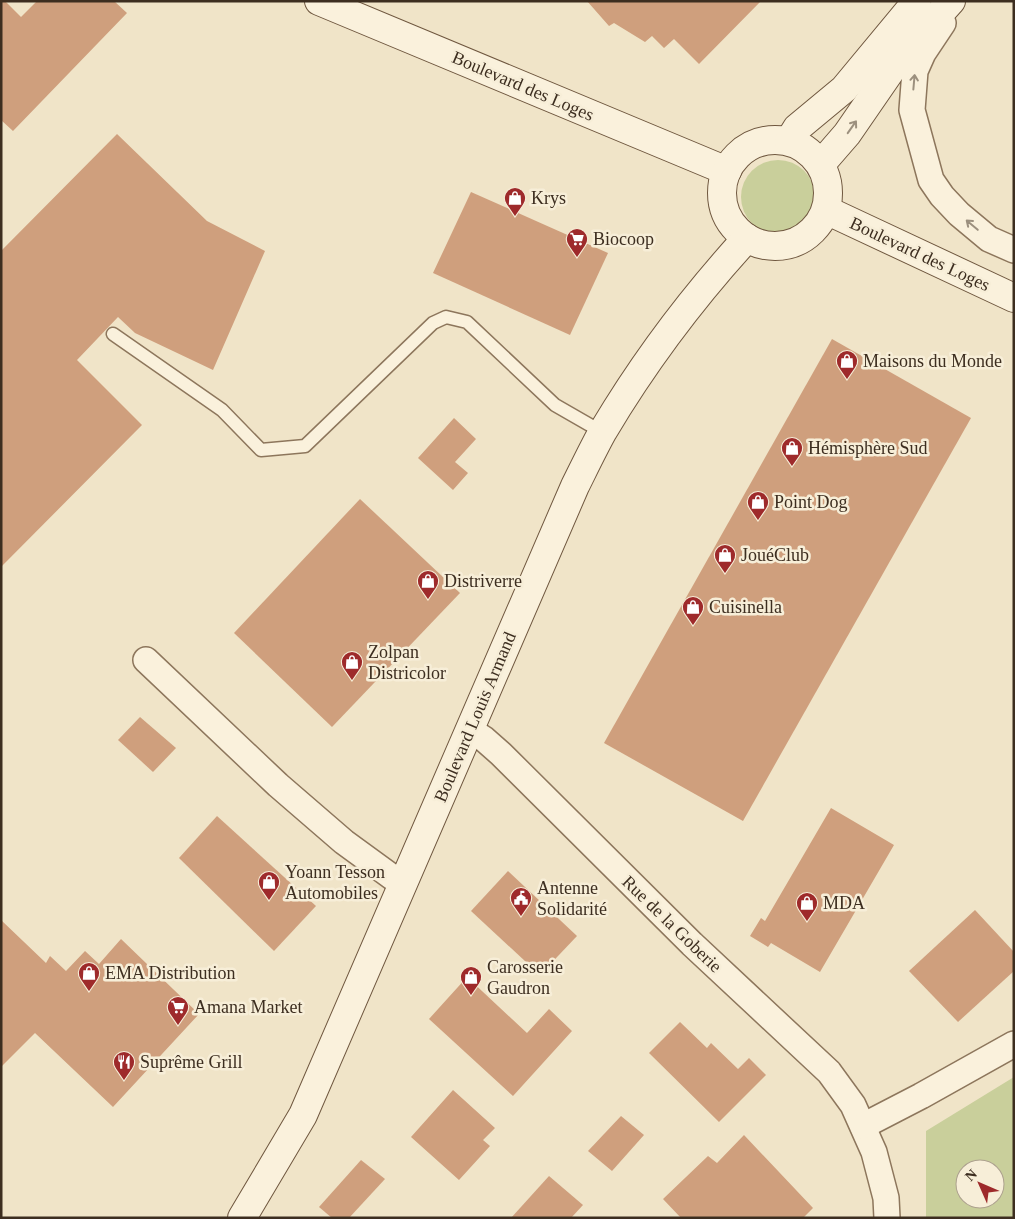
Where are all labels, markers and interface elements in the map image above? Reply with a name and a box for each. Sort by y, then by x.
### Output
street label: Boulevard des Loges [449,47,597,125]
one-way arrow [910,74,919,90]
one-way arrow [847,120,857,134]
shop icon: Krys [503,186,527,217]
place label: Krys [531,188,566,208]
street label: Boulevard des Loges [847,213,993,295]
one-way arrow [966,220,979,231]
supermarket icon: Biocoop [565,227,589,258]
place label: Biocoop [593,229,654,249]
shop icon: Maisons du Monde [835,349,859,380]
place label: Maisons du Monde [863,351,1002,371]
shop icon: Hémisphère Sud [780,436,804,467]
place label: Hémisphère Sud [808,438,927,458]
shop icon: Point Dog [746,490,770,521]
place label: Point Dog [774,492,848,512]
shop icon: JouéClub [713,543,737,574]
place label: JouéClub [741,545,809,565]
shop icon: Distriverre [416,569,440,600]
place label: Distriverre [444,571,522,591]
shop icon: Cuisinella [681,595,705,626]
place label: Cuisinella [709,597,782,617]
street label: Boulevard Louis Armand [430,629,520,805]
place label: Zolpan Districolor [368,642,446,683]
shop icon: Zolpan Districolor [340,650,364,681]
place label: Yoann Tesson Automobiles [285,862,385,903]
shop icon: Yoann Tesson Automobiles [257,870,281,901]
street label: Rue de la Goberie [618,871,726,977]
place label: Antenne Solidarité [537,878,607,919]
public building icon: Antenne Solidarité [509,886,533,917]
shop icon: MDA [795,891,819,922]
place label: MDA [823,893,865,913]
place label: Carosserie Gaudron [487,957,563,998]
shop icon: EMA Distribution [77,961,101,992]
place label: EMA Distribution [105,963,236,983]
shop icon: Carosserie Gaudron [459,965,483,996]
supermarket icon: Amana Market [166,995,190,1026]
place label: Amana Market [194,997,302,1017]
restaurant icon: Suprême Grill [112,1050,136,1081]
place label: Suprême Grill [140,1052,242,1072]
north arrow [955,1159,1005,1209]
text: N [962,1166,980,1184]

